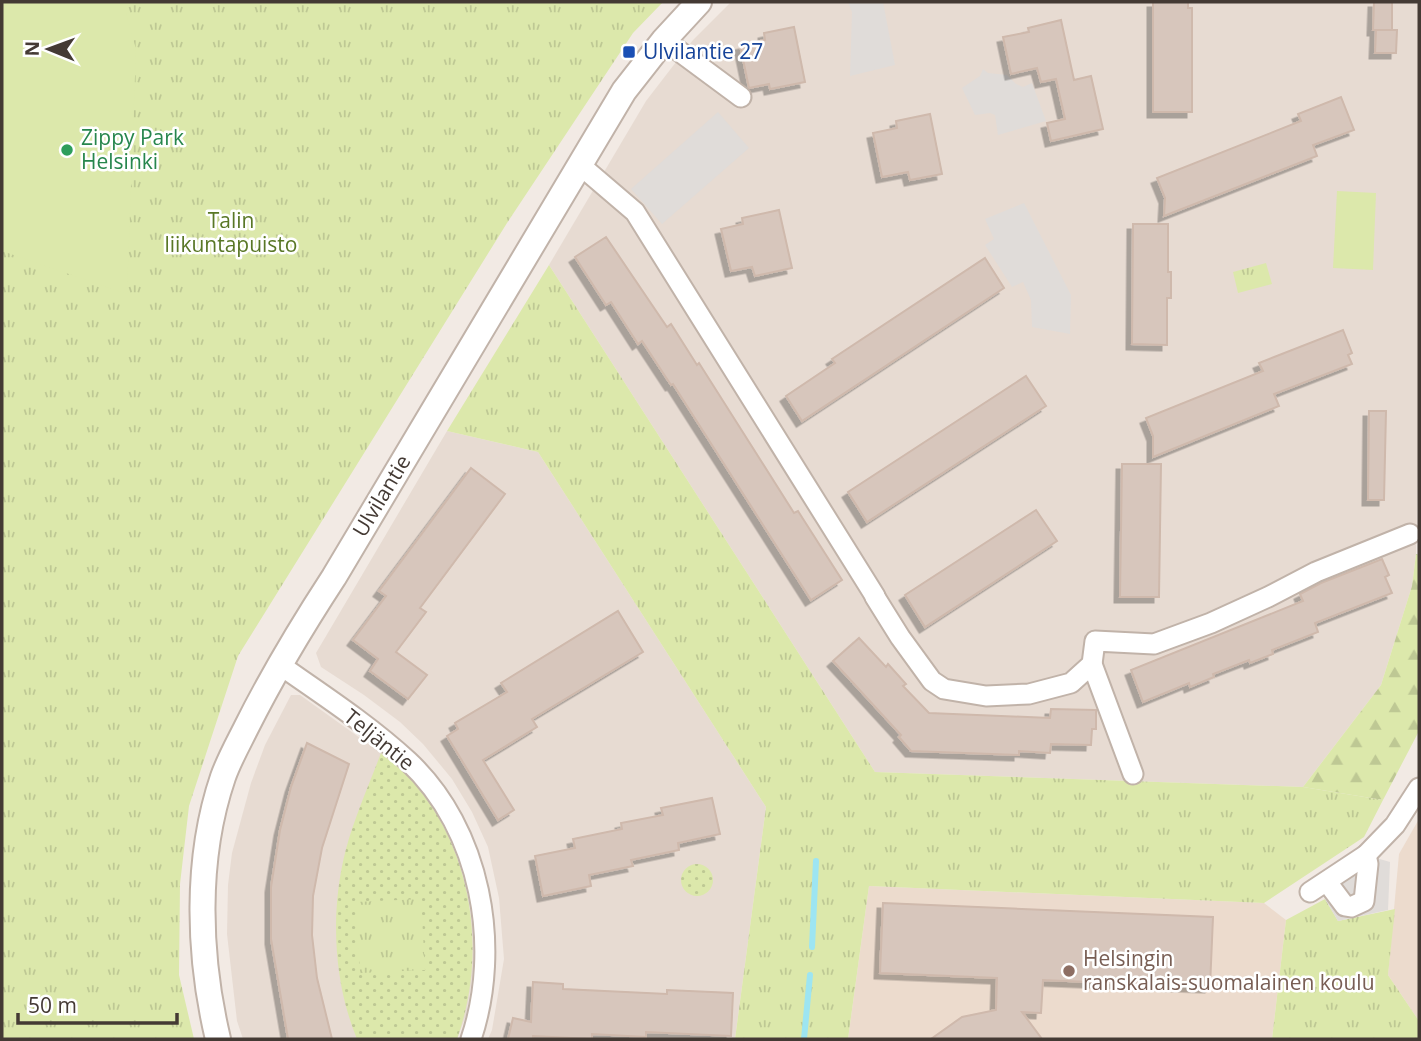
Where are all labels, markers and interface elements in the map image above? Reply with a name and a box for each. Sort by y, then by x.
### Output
north arrow [14,14,84,84]
place label: Ulvilantie 27 [643,37,763,65]
text: N [19,41,45,57]
marker: Ulvilantie 27 [621,44,637,60]
place label: Zippy Park Helsinki [81,123,184,175]
marker: Zippy Park Helsinki [59,142,75,158]
park label: Talin liikuntapuisto [164,206,298,258]
street label: Ulvilantie [346,449,417,542]
street label: Teljäntie [339,702,421,776]
place label: Helsingin ranskalais-suomalainen koulu [1083,944,1375,996]
marker: Helsingin ranskalais-suomalainen koulu [1061,963,1077,979]
scale bar [18,982,177,1026]
text: 50 m [28,991,77,1019]

